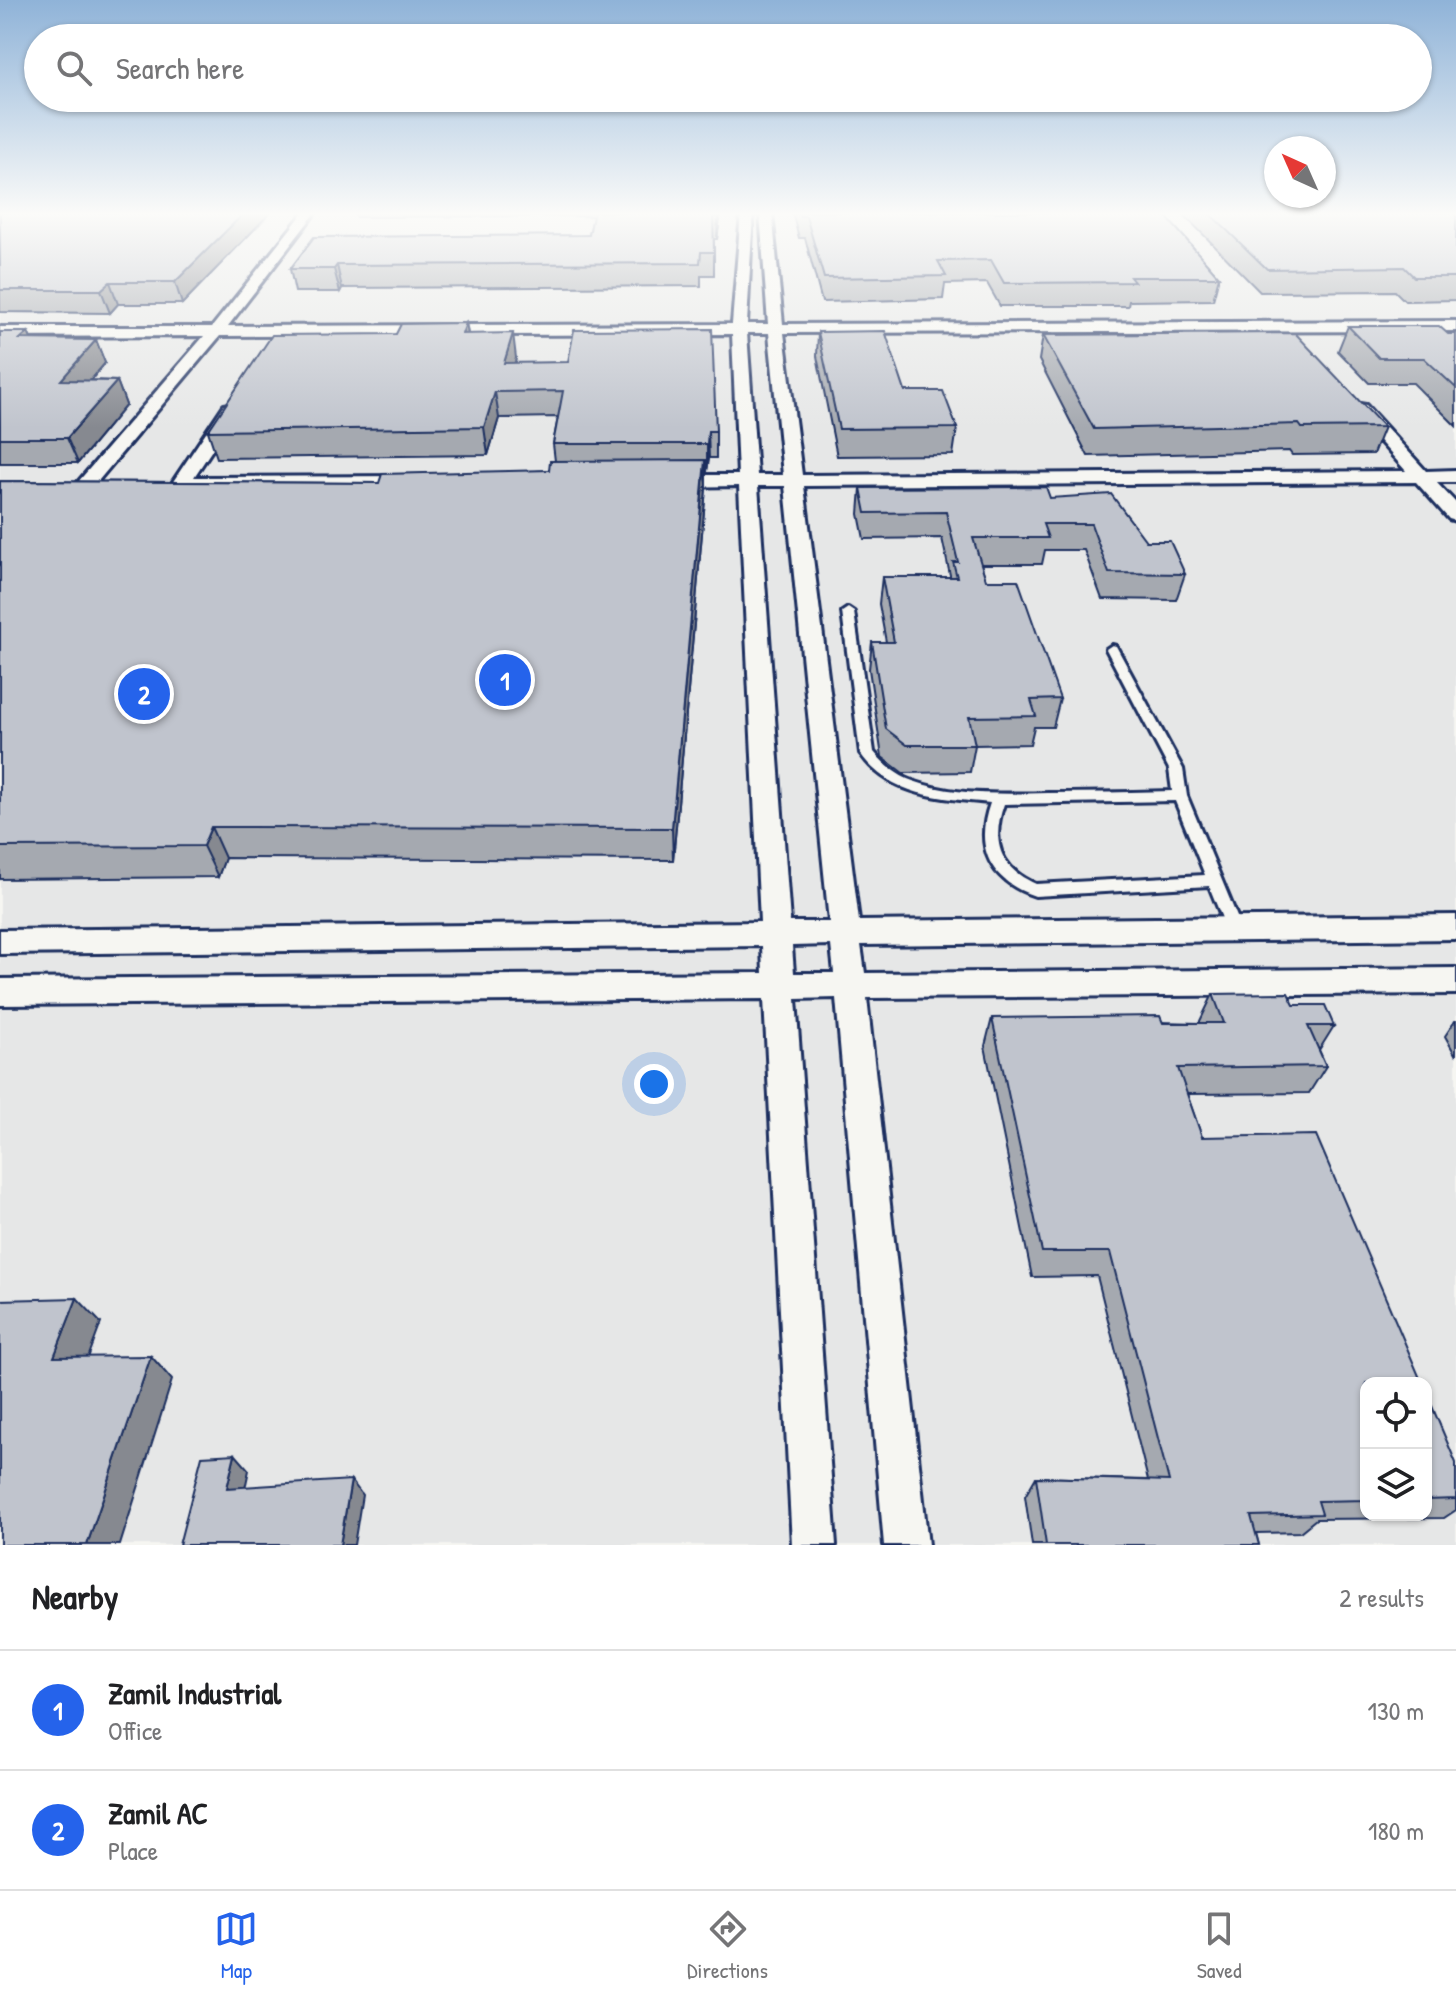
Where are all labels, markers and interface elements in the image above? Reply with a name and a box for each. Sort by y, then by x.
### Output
search box [24,24,1432,112]
icon: search [52,46,96,90]
text: Search here [116,48,244,88]
north arrow [1264,136,1336,208]
pin: 1 [479,650,531,710]
pin: 2 [118,664,170,724]
your location [634,1064,674,1104]
map controls [1360,1377,1432,1521]
button: locate [1360,1377,1432,1449]
button: layers [1360,1449,1432,1521]
text: Nearby [32,1574,118,1620]
text: 2 results [1339,1580,1424,1615]
text: Zamil Industrial [108,1673,281,1713]
text: 1 [53,1693,63,1728]
text: 130 m [1368,1693,1424,1728]
text: Office [108,1713,162,1748]
text: Zamil AC [108,1793,208,1833]
text: 2 [52,1813,64,1848]
text: 180 m [1368,1813,1424,1848]
text: Place [108,1833,158,1868]
tab: Map [214,1907,258,1985]
tab: Directions [687,1907,768,1985]
tab: Saved [1197,1907,1242,1985]

